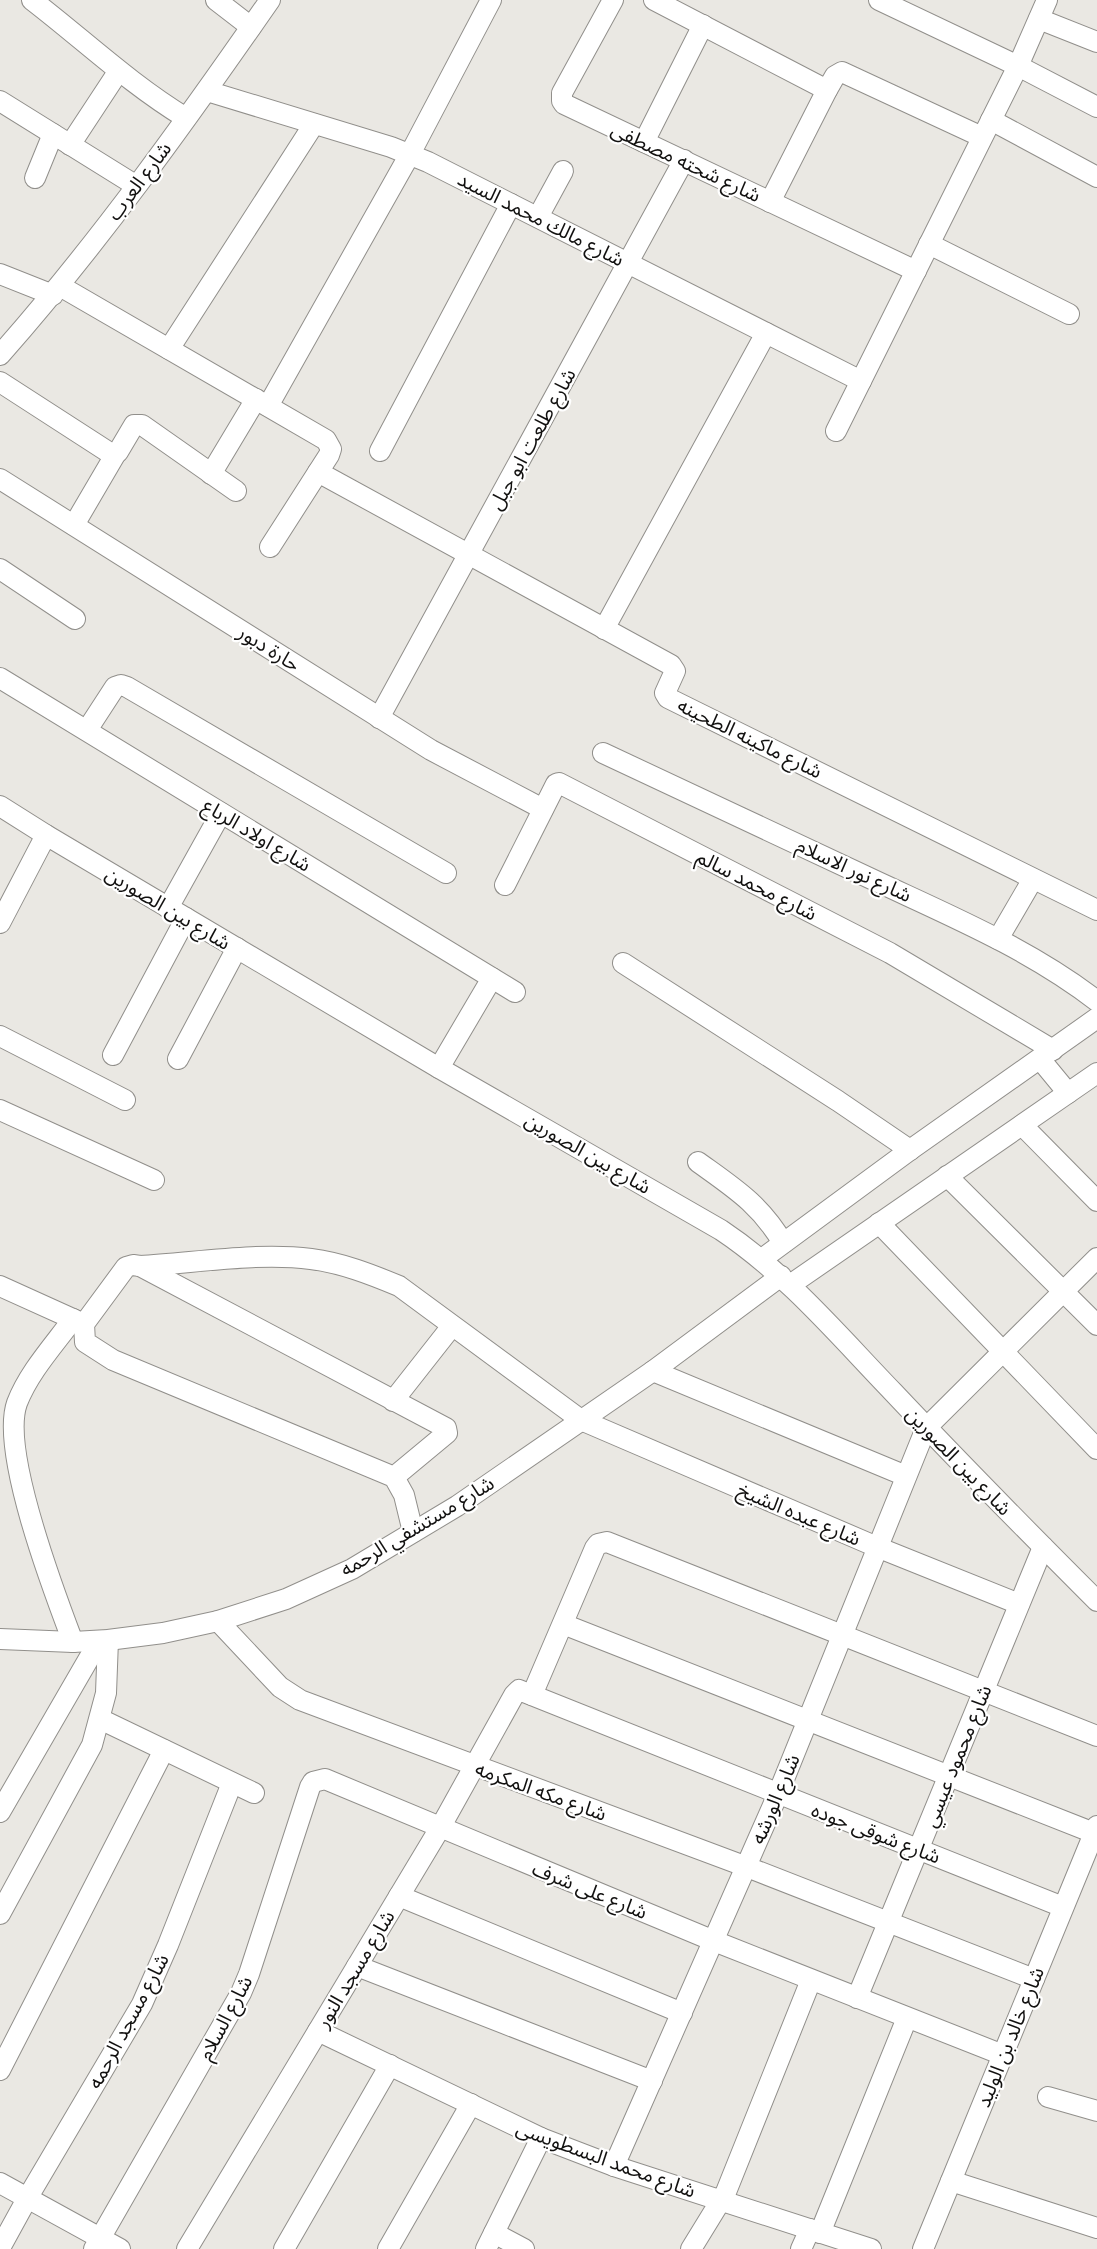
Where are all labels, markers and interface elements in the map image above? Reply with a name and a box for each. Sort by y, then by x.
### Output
street label: شارع شحته مصطفى [606,118,764,210]
street label: شارع العرب [103,138,179,227]
street label: شارع مالك محمد السيد [452,167,628,274]
street label: شارع طلعت ابو جبل [484,365,583,515]
street label: حارة دبور [233,620,304,676]
street label: شارع ماكينه الطحينه [672,693,826,786]
street label: شارع اولاد الرباع [197,794,315,879]
street label: شارع نور الاسلام [791,834,915,910]
street label: شارع محمد سالم [691,845,821,928]
street label: شارع بين الصورين [100,862,234,957]
street label: شارع بين الصورين [519,1108,655,1201]
street label: شارع بين الصورين [899,1402,1016,1522]
street label: شارع مستشفي الرحمه [336,1471,500,1585]
street label: شارع عبده الشيخ [733,1478,864,1554]
street label: شارع محمود عيسي [918,1682,1000,1832]
street label: شارع الورشه [746,1751,807,1849]
street label: شارع مكه المكرمه [471,1757,610,1829]
street label: شارع شوقى جوده [807,1798,943,1871]
street label: شارع على شرف [528,1857,651,1927]
street label: شارع مسجد النور [311,1906,402,2035]
street label: شارع مسجد الرحمه [83,1950,176,2094]
street label: شارع خالد بن الوليد [972,1964,1052,2112]
street label: شارع السلام [194,1972,260,2066]
street label: شارع محمد البسطويسى [512,2116,699,2205]

